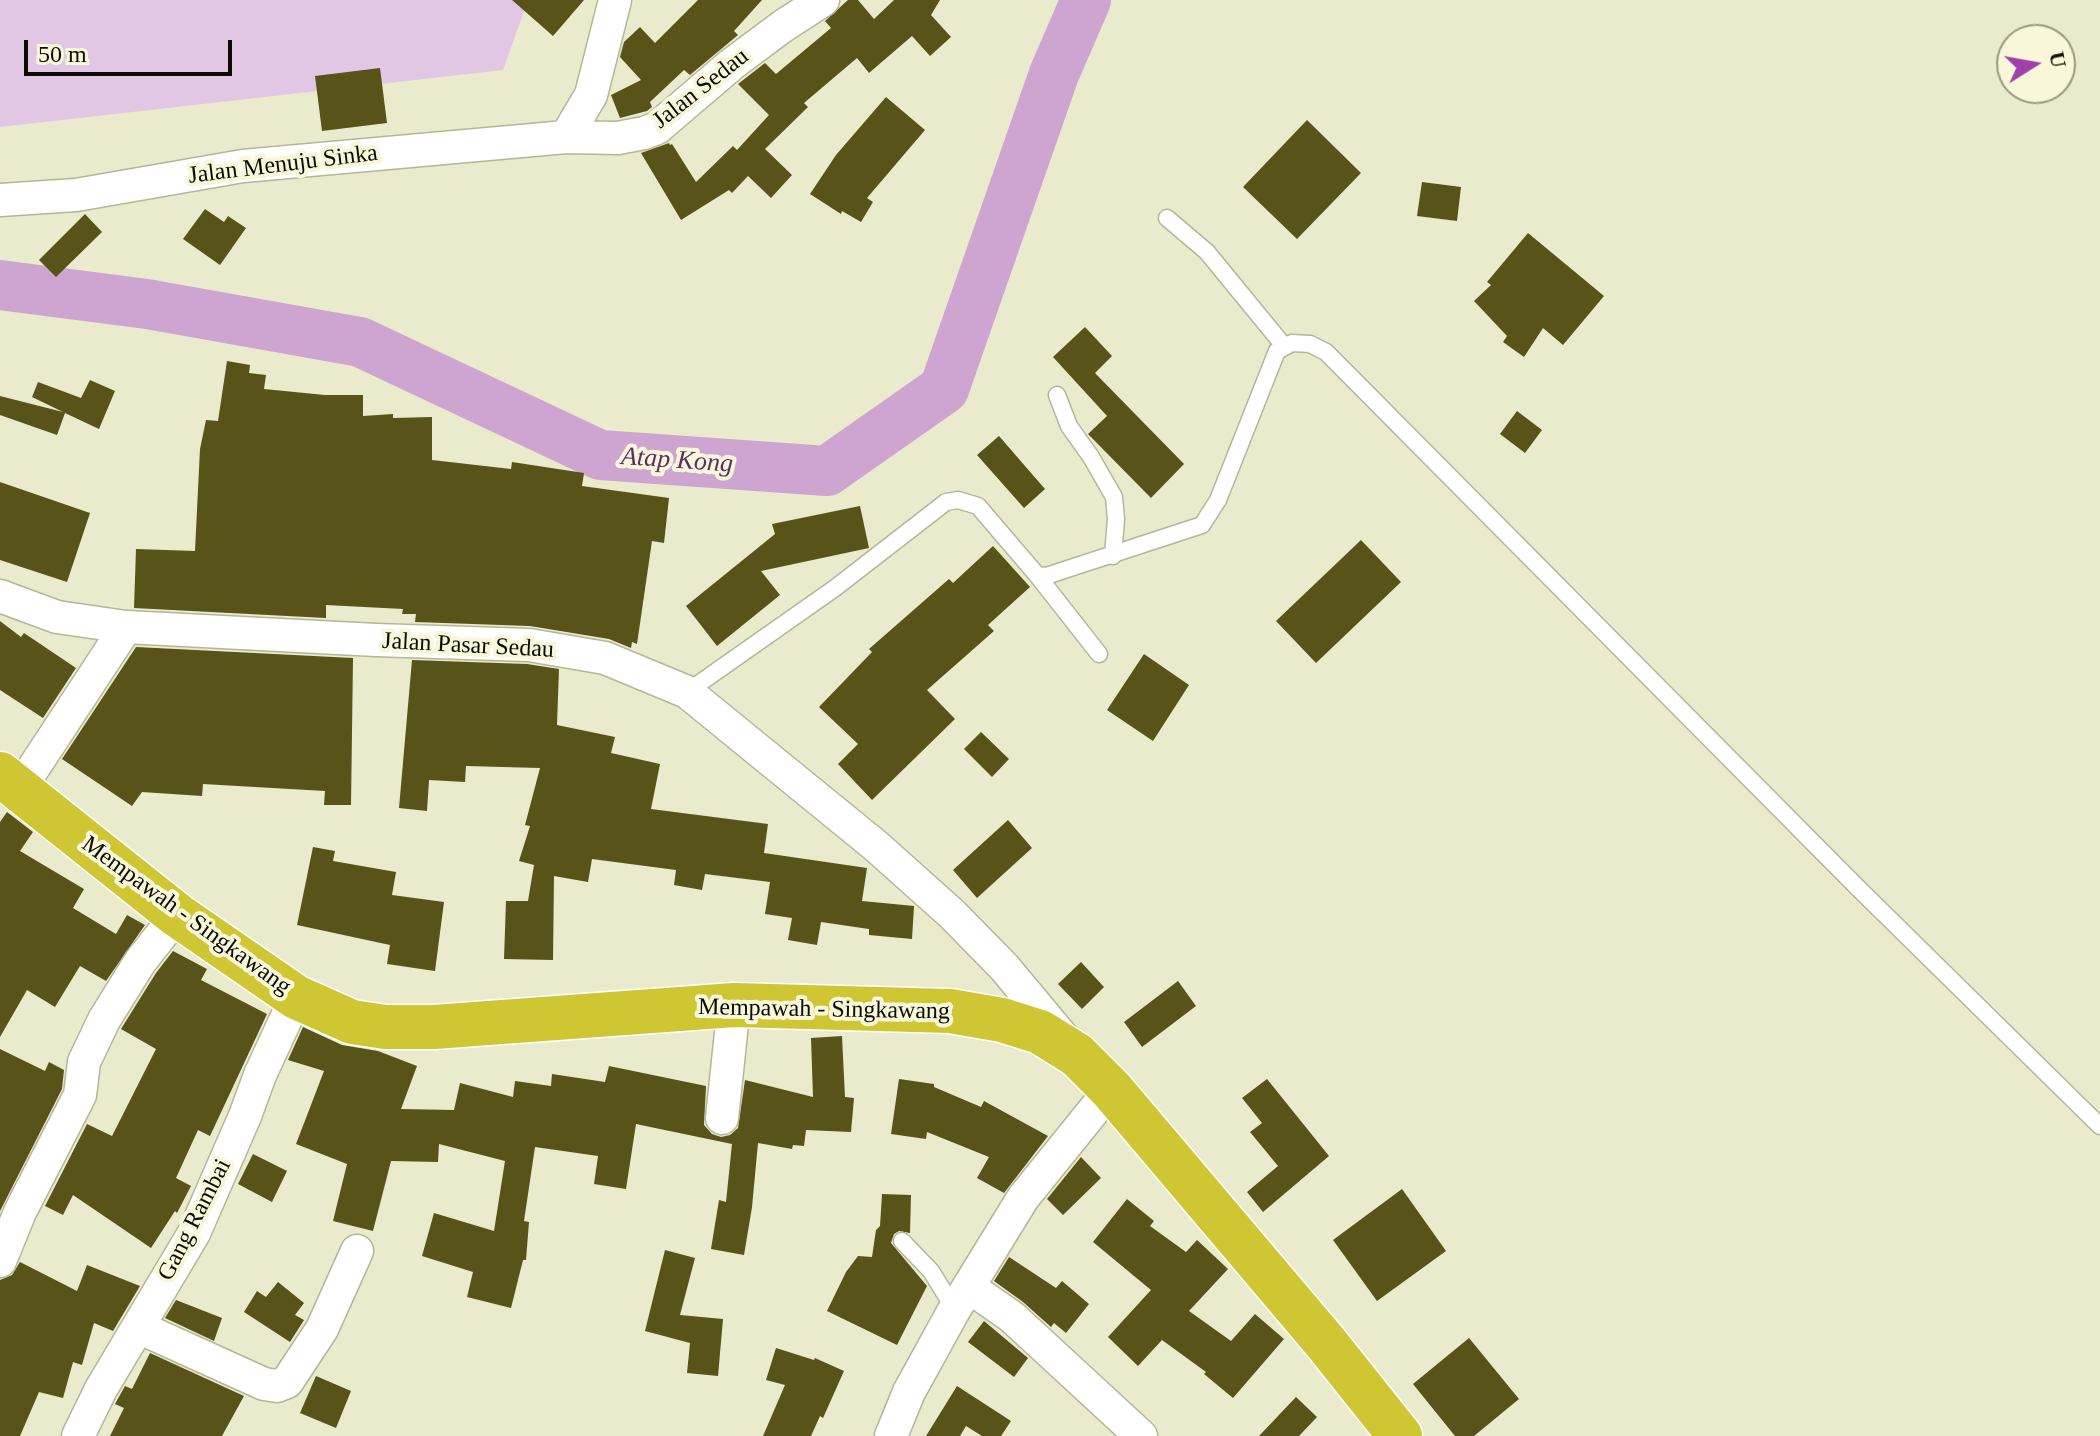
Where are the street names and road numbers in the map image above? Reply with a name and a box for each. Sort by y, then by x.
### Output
street label: Jalan Sedau [647,43,755,135]
street label: Jalan Menuju Sinka [187,139,379,191]
street label: Jalan Pasar Sedau [381,627,555,665]
street label: Mempawah - Singkawang [76,830,296,1002]
street label: Mempawah - Singkawang [698,993,950,1027]
street label: Gang Rambai [152,1154,238,1286]

